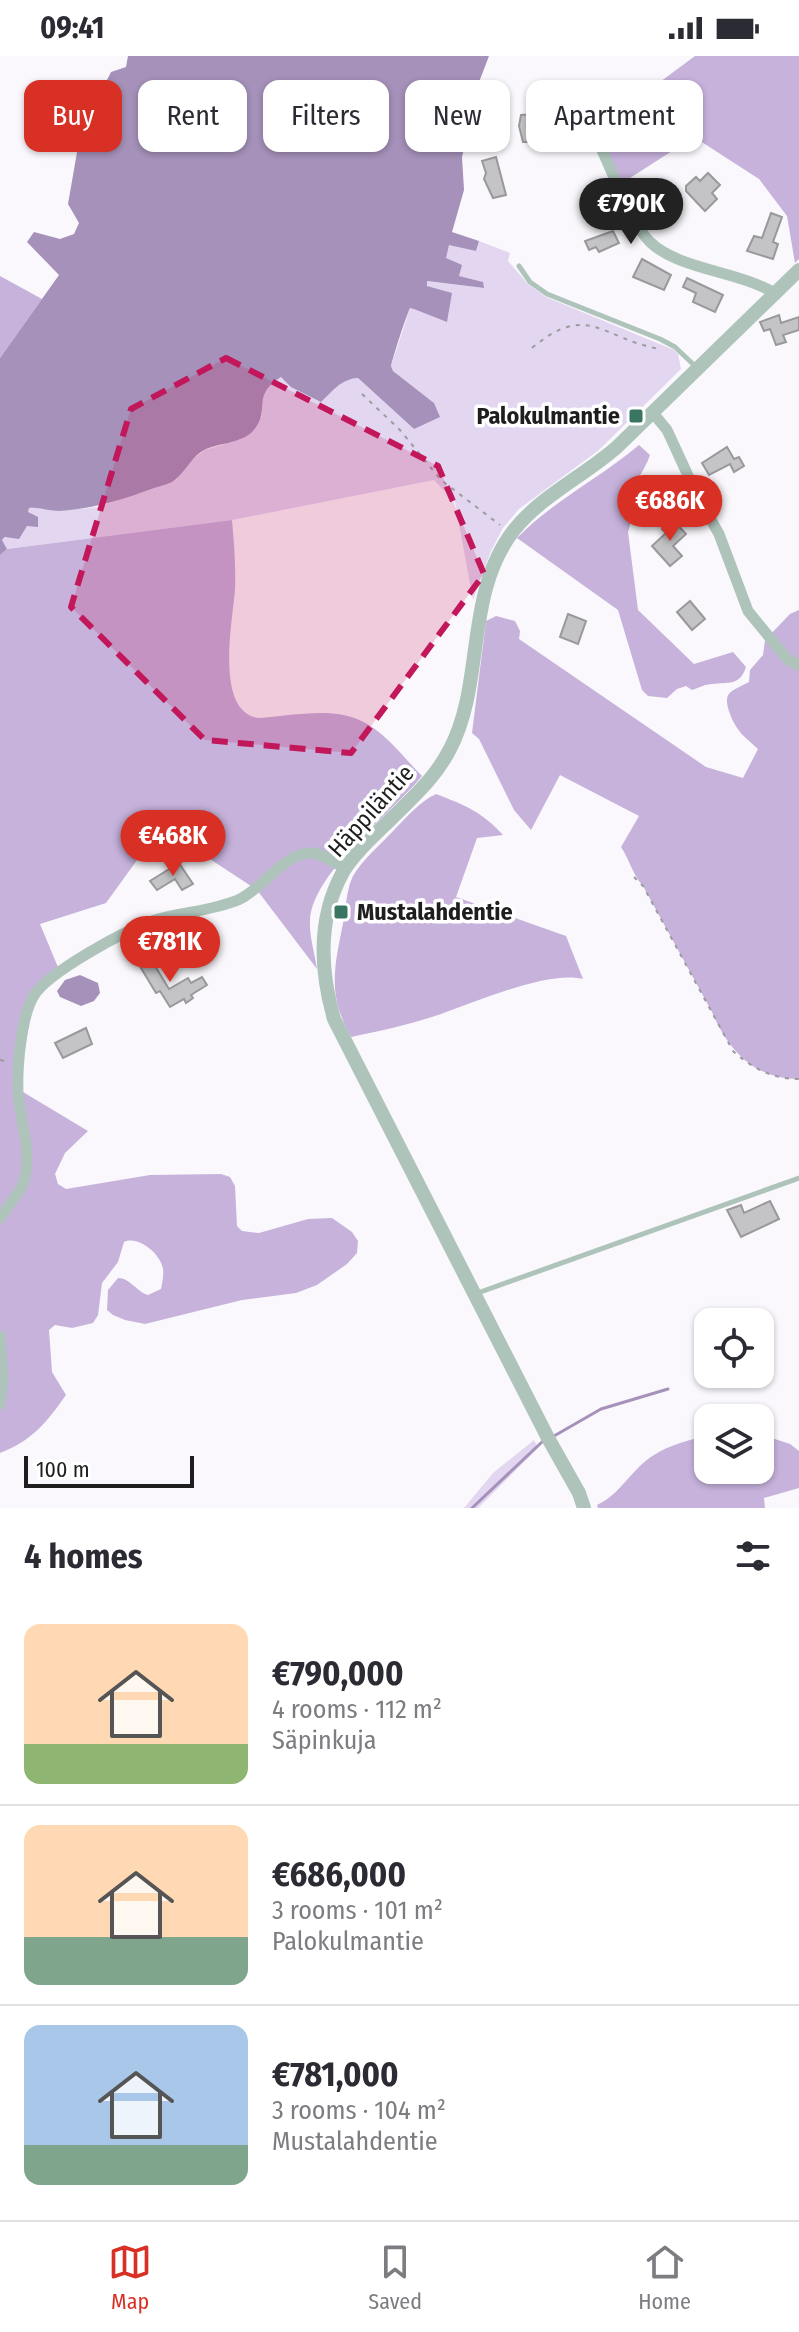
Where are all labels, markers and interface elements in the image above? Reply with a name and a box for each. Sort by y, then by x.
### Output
text: 09:41 [40,10,104,46]
chip: Buy [24,80,122,152]
chip: Rent [138,80,247,152]
chip: Filters [263,80,389,152]
chip: New [405,80,510,152]
chip: Apartment [526,80,703,152]
pin: €790K [575,178,687,246]
text: €790K [597,188,665,219]
place label: Palokulmantie [476,402,620,430]
marker: Palokulmantie [627,407,645,425]
pin: €686K [614,475,726,543]
text: €686K [635,485,705,516]
street label: Häppiläntie [322,759,420,863]
pin: €468K [117,810,229,878]
text: €468K [139,820,207,851]
place label: Mustalahdentie [357,898,513,926]
marker: Mustalahdentie [332,903,350,921]
pin: €781K [114,916,226,984]
text: €781K [138,926,202,957]
map controls [694,1308,774,1484]
button: locate [694,1308,774,1388]
button: layers [694,1404,774,1484]
scale bar [24,1452,194,1488]
text: 100 m [36,1456,90,1483]
icon: filters [731,1534,775,1578]
text: 4 homes [24,1536,143,1577]
text: €790,000 [272,1653,403,1694]
icon: home [88,1656,184,1752]
text: 4 rooms · 112 m² [272,1694,442,1725]
text: Säpinkuja [272,1725,377,1756]
text: €686,000 [272,1854,406,1895]
icon: home [88,1857,184,1953]
text: 3 rooms · 101 m² [272,1895,443,1926]
text: Palokulmantie [272,1926,424,1957]
text: €781,000 [272,2054,399,2095]
icon: home [88,2057,184,2153]
text: 3 rooms · 104 m² [272,2095,446,2126]
text: Mustalahdentie [272,2126,438,2157]
tab: Map [108,2240,152,2315]
tab: Saved [368,2240,422,2315]
tab: Home [638,2240,691,2315]

